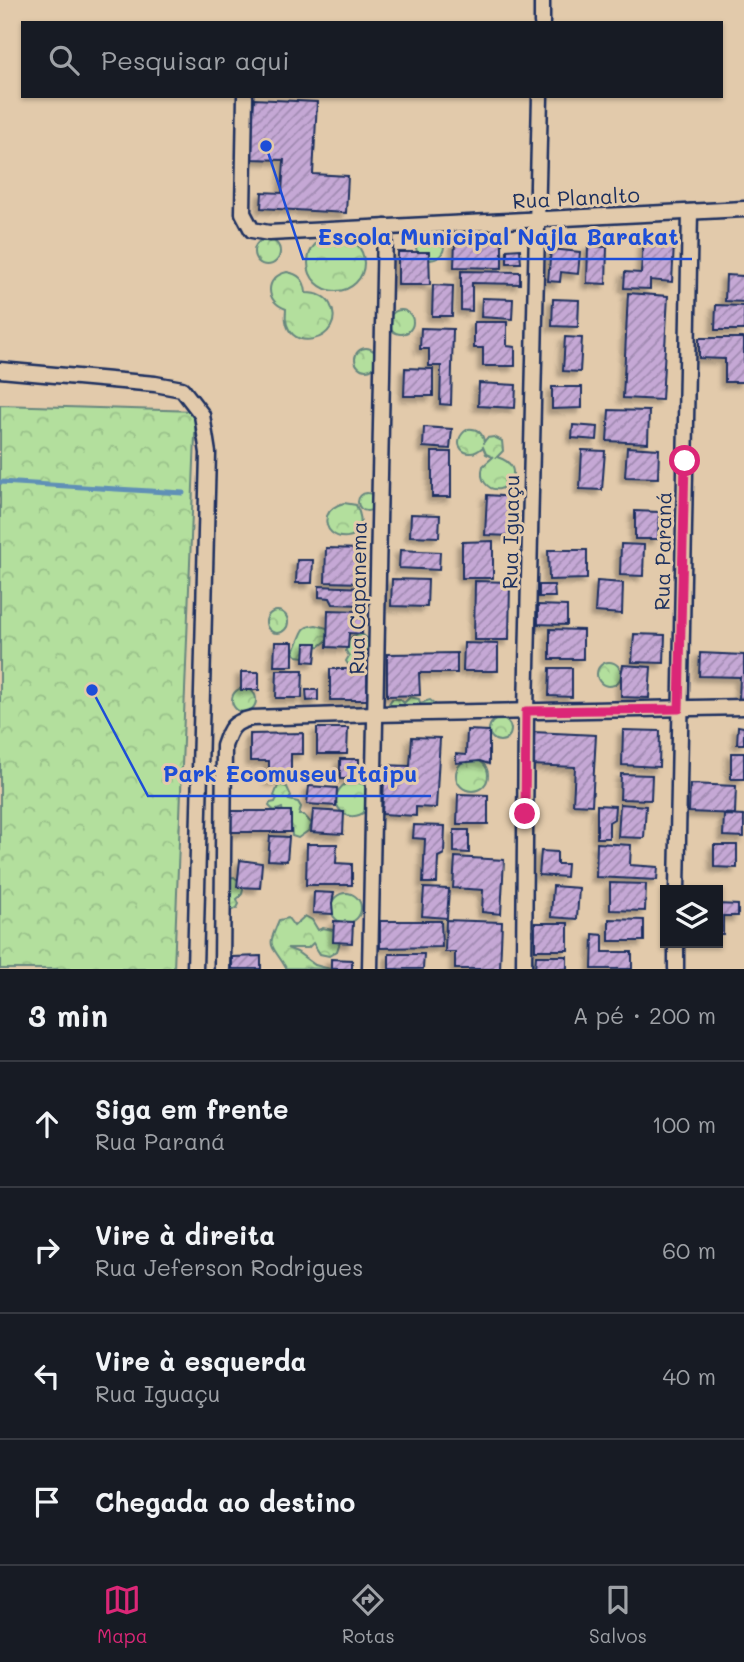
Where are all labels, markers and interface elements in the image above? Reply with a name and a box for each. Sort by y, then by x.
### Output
search box [21,21,723,98]
icon: search [45,41,83,79]
text: Pesquisar aqui [101,43,290,77]
street label: Rua Planalto [512,180,640,214]
callout: Escola Municipal Najla Barakat [303,215,692,259]
text: Escola Municipal Najla Barakat [317,221,679,251]
route start [669,445,700,476]
street label: Rua Iguaçu [496,474,524,590]
street label: Rua Paraná [647,491,677,611]
street label: Rua Capanema [342,521,372,675]
callout: Park Ecomuseu Itaipu [148,752,431,796]
text: Park Ecomuseu Itaipu [163,758,417,788]
route end [509,798,540,829]
map controls [660,885,723,948]
button: layers [660,885,723,948]
text: 3 min [28,995,108,1035]
text: A pé · 200 m [573,1000,716,1030]
text: Siga em frente [95,1092,289,1126]
icon: ahead [28,1105,66,1143]
text: 100 m [652,1109,716,1139]
text: Rua Paraná [95,1126,225,1156]
text: Vire à direita [95,1218,275,1252]
icon: right [28,1231,66,1269]
text: 60 m [662,1235,716,1265]
text: Rua Jeferson Rodrigues [95,1252,363,1282]
text: Vire à esquerda [95,1344,306,1378]
icon: left [28,1357,66,1395]
text: 40 m [663,1361,716,1391]
text: Rua Iguaçu [95,1378,220,1408]
icon: arrive [28,1483,66,1521]
text: Chegada ao destino [95,1485,355,1519]
tab: Mapa [97,1581,148,1648]
tab: Rotas [342,1581,395,1648]
tab: Salvos [589,1581,647,1648]

